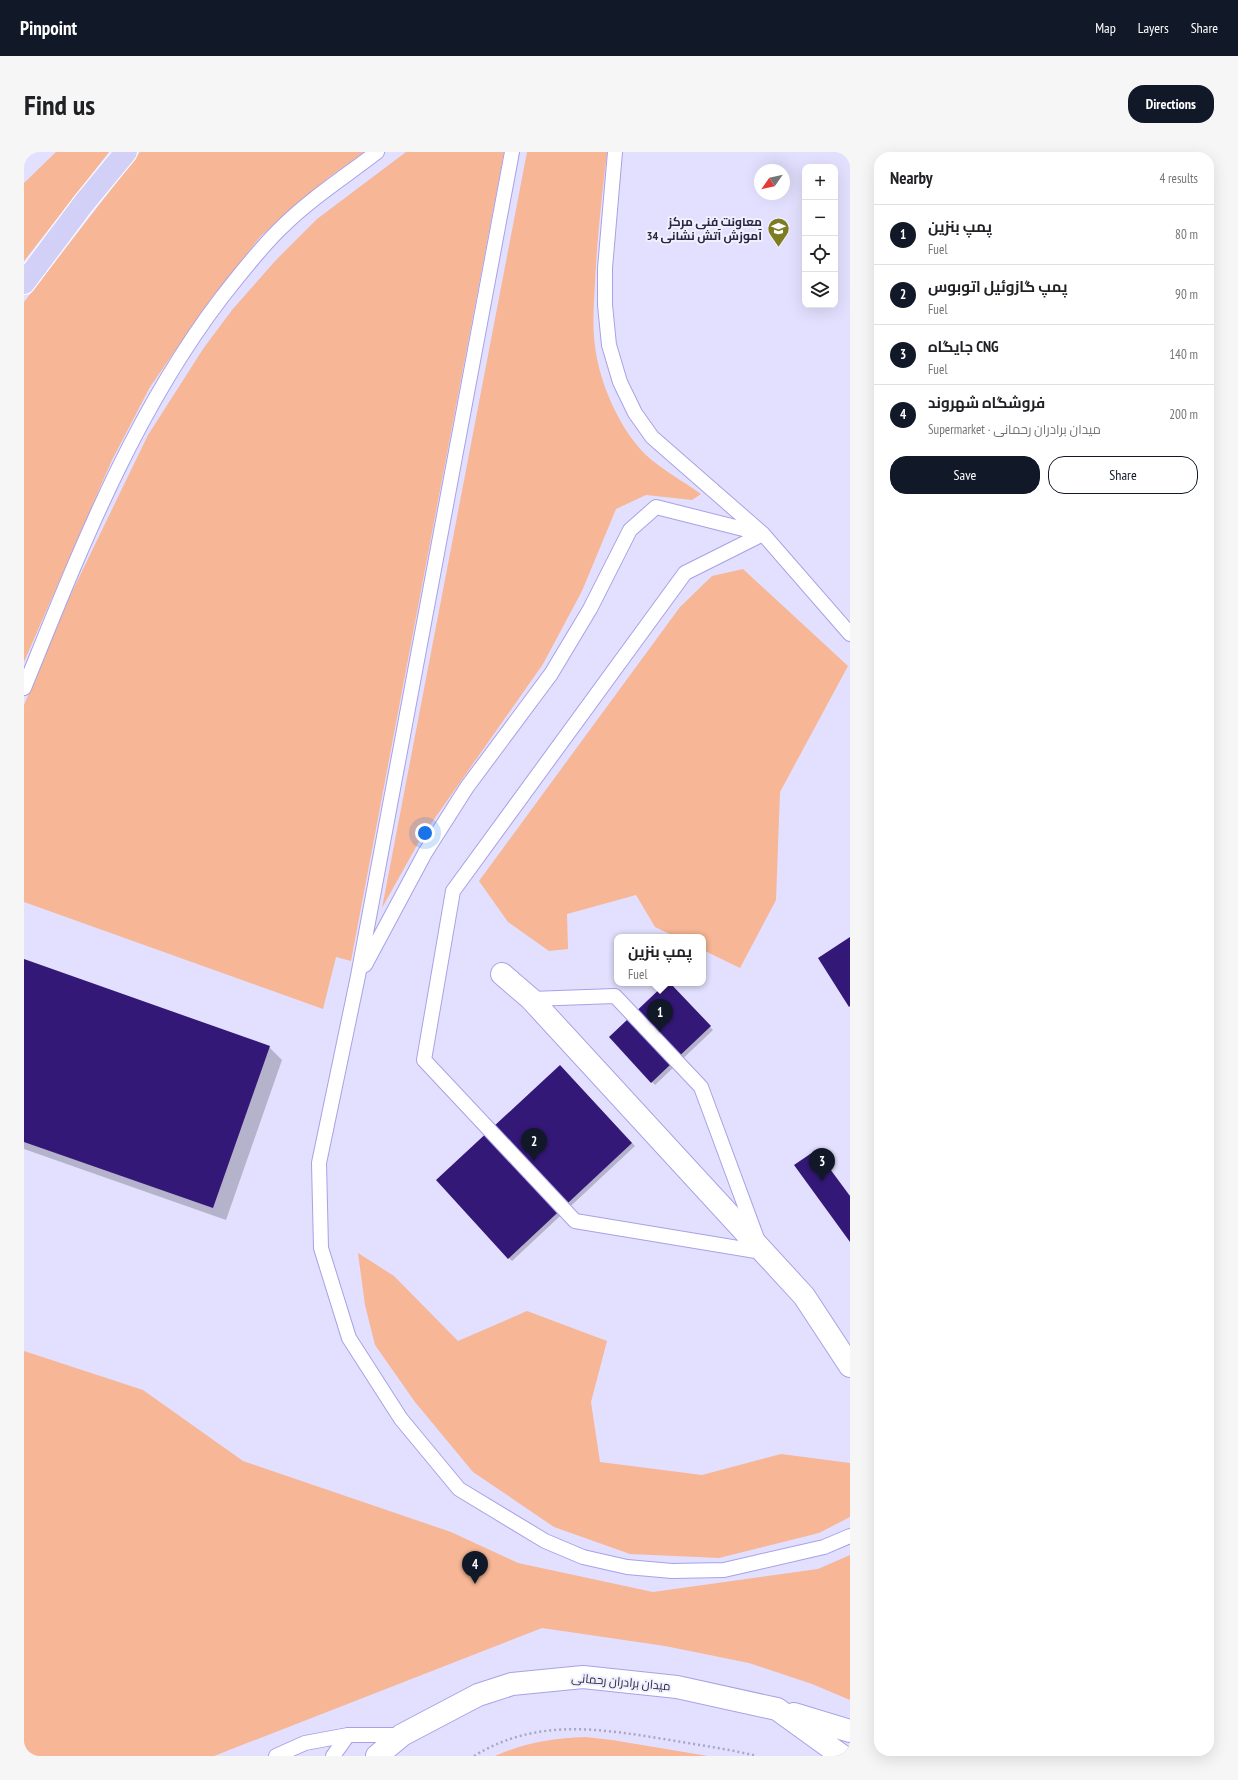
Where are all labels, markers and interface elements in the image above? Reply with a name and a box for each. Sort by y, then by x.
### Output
text: Pinpoint [20,16,77,40]
text: Map [1095,19,1116,37]
text: Layers [1138,19,1169,37]
text: Share [1191,19,1218,37]
button: Directions [1128,85,1214,123]
text: Find us [24,86,95,123]
north arrow [754,164,790,200]
map controls [802,164,838,308]
button: + [802,164,838,200]
text: Nearby [890,167,933,189]
text: 4 results [1159,170,1198,187]
button: − [802,200,838,236]
place label: معاونت فنی مرکز آموزش آتش نشانی 34 [647,214,762,244]
school or university icon: معاونت فنی مرکز آموزش آتش نشانی 34 [765,216,791,249]
text: پمپ بنزین [928,217,992,236]
text: 1 [900,226,906,243]
text: 80 m [1175,226,1198,243]
button: locate [802,236,838,272]
text: Fuel [928,241,947,258]
button: layers [802,272,838,308]
text: پمپ گازوئیل اتوبوس [928,277,1068,296]
text: 2 [900,286,906,303]
text: 90 m [1175,286,1198,303]
text: Fuel [928,301,947,318]
text: جایگاه CNG [928,337,999,356]
text: 3 [900,346,906,363]
text: 140 m [1169,346,1198,363]
text: Fuel [928,361,947,378]
text: فروشگاه شهروند [928,393,1045,412]
text: 4 [900,406,906,423]
text: 200 m [1169,406,1198,423]
text: Supermarket · میدان برادران رحمانی [928,421,1101,438]
button: Save [890,456,1040,494]
button: Share [1048,456,1198,494]
your location [415,823,435,843]
popup [614,934,706,986]
text: پمپ بنزین [628,942,692,961]
text: Fuel [628,966,647,983]
pin: 1 [647,999,673,1032]
pin: 2 [521,1128,547,1161]
pin: 3 [809,1148,835,1181]
pin: 4 [462,1551,488,1584]
street label: میدان برادران رحمانی [571,1670,671,1693]

